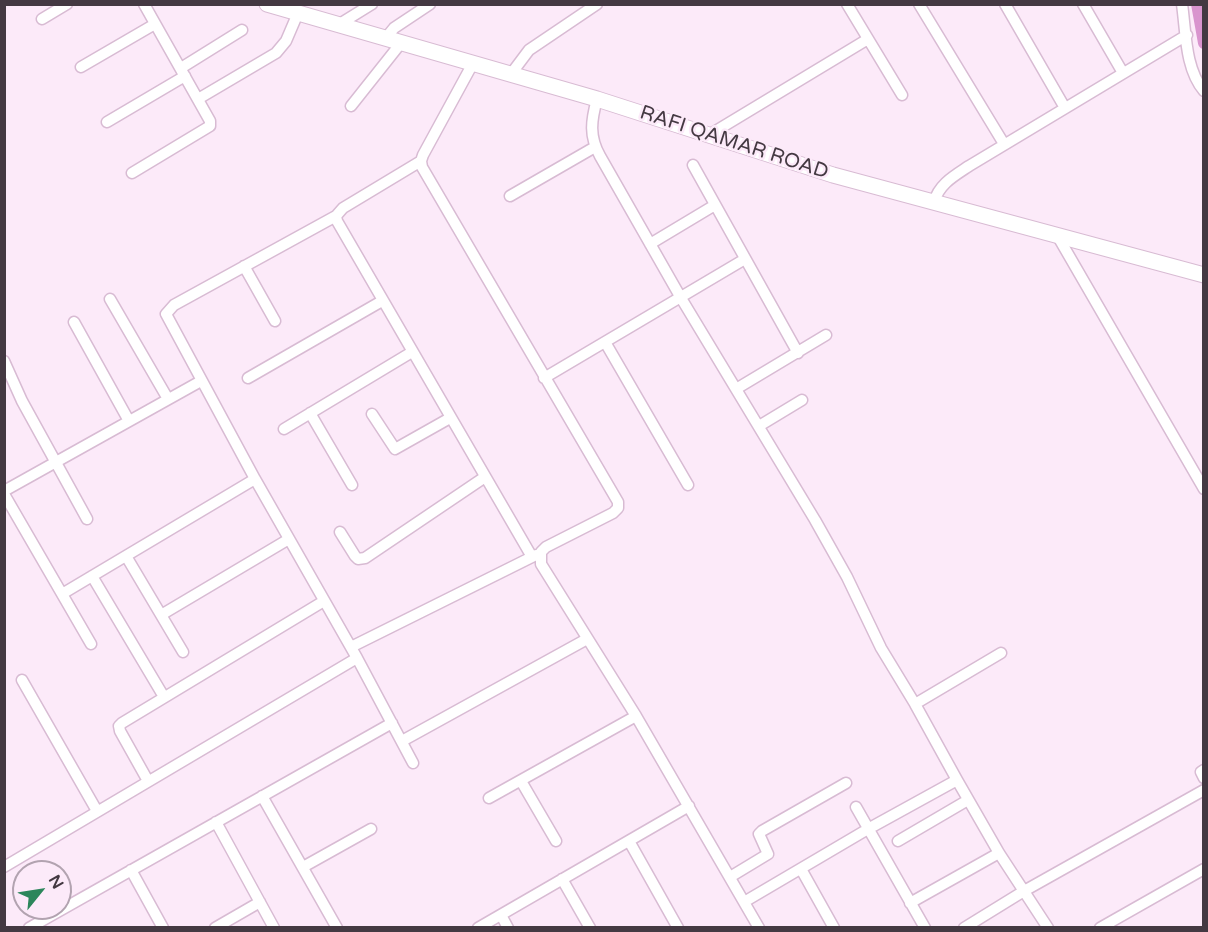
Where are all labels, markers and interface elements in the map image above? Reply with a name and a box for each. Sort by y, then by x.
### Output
street label: RAFI QAMAR ROAD [637,101,831,185]
north arrow [12,860,72,920]
text: N [44,871,68,893]

